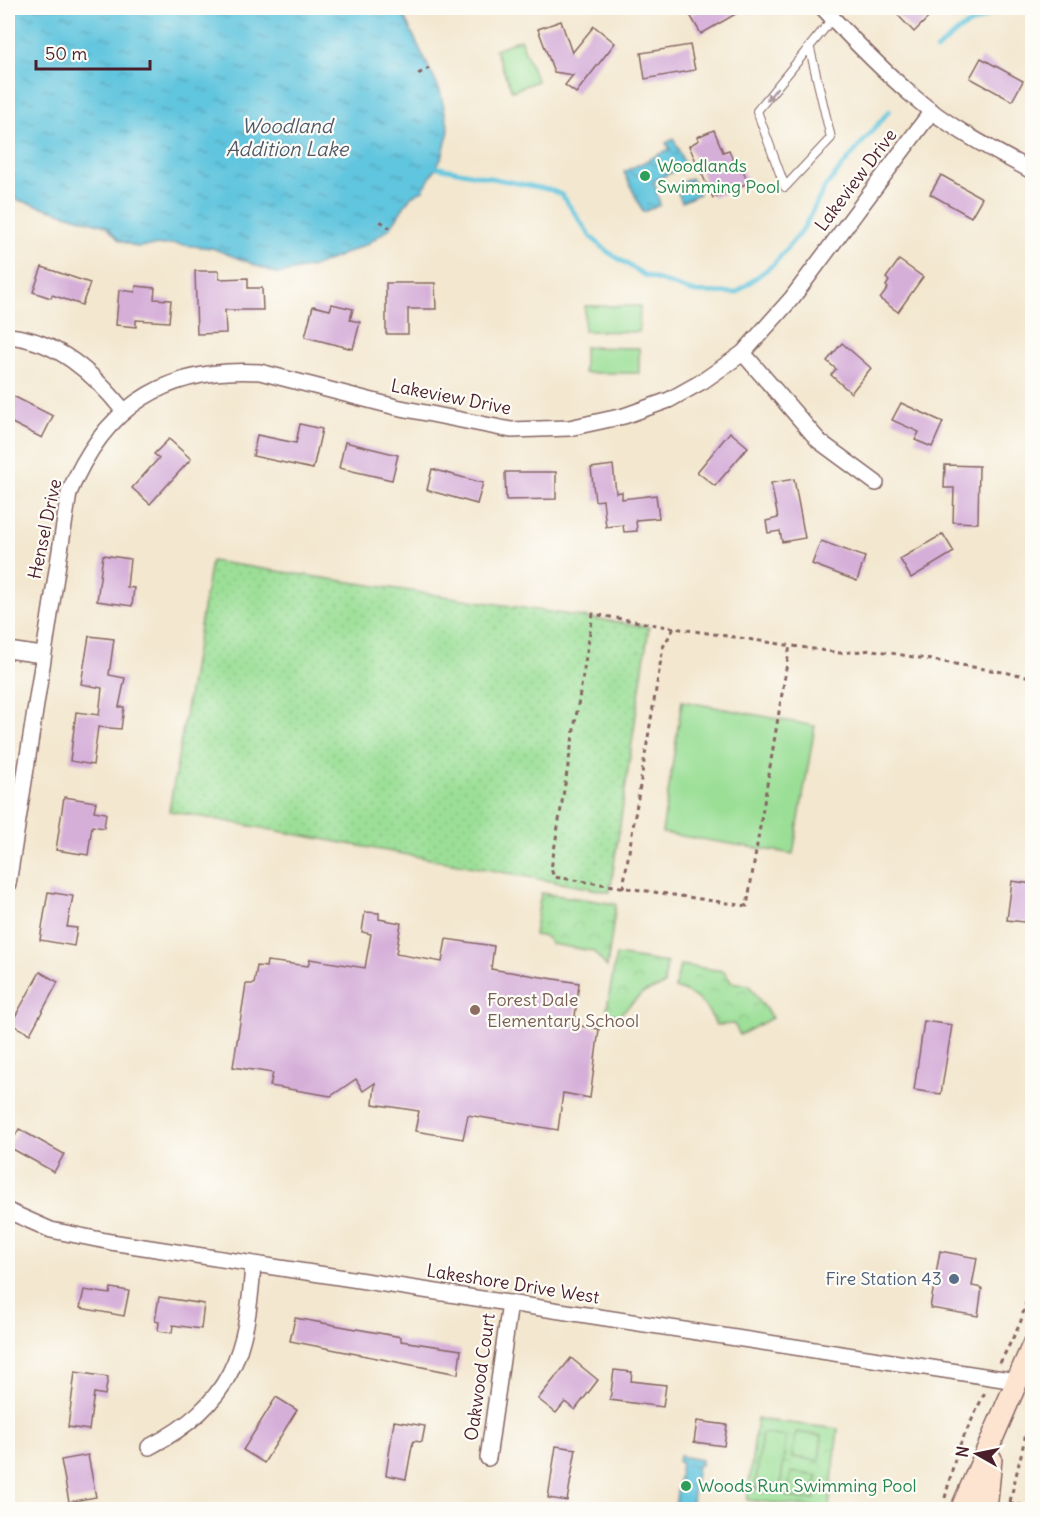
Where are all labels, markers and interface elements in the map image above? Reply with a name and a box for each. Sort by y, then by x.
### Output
scale bar [36,33,150,71]
text: 50 m [45,42,87,65]
one-way arrow [765,86,778,102]
water label: Woodland Addition Lake [226,113,350,161]
street label: Lakeview Drive [810,124,902,235]
place label: Woodlands Swimming Pool [657,154,780,198]
marker: Woodlands Swimming Pool [638,169,652,183]
street label: Lakeview Drive [389,374,513,419]
street label: Hensel Drive [23,477,66,581]
place label: Forest Dale Elementary School [487,988,639,1032]
marker: Forest Dale Elementary School [468,1003,482,1017]
street label: Lakeshore Drive West [425,1258,601,1309]
place label: Fire Station 43 [825,1267,942,1290]
marker: Fire Station 43 [947,1272,961,1286]
street label: Oakwood Court [459,1312,500,1442]
north arrow [947,1424,1007,1484]
text: N [951,1445,973,1459]
place label: Woods Run Swimming Pool [698,1474,917,1497]
marker: Woods Run Swimming Pool [679,1479,693,1493]

